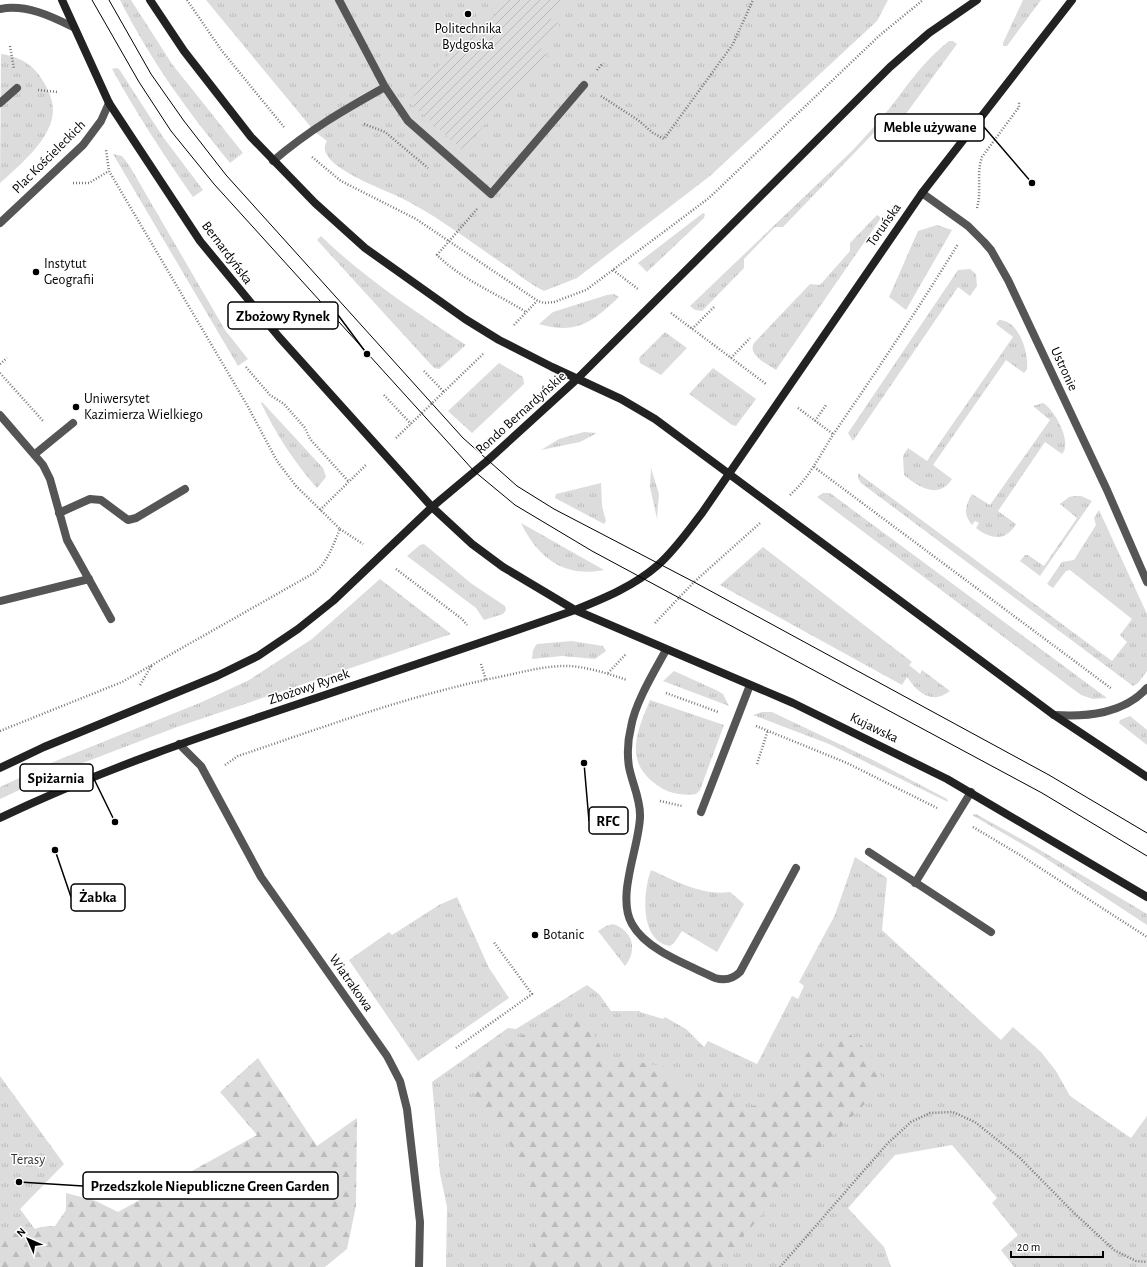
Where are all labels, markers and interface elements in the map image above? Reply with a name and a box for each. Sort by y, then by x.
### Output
marker: Politechnika Bydgoska [463,9,473,19]
place label: Politechnika Bydgoska [435,22,502,52]
callout: Meble używane [875,114,984,141]
street label: Plac Kościeleckich [10,118,88,196]
text: Meble używane [883,120,977,135]
street label: Toruńska [864,200,904,249]
street label: Bernardyńska [199,219,255,287]
place label: Instytut Geografii [44,257,94,287]
marker: Instytut Geografii [31,267,41,277]
callout: Zbożowy Rynek [228,302,338,329]
text: Zbożowy Rynek [236,309,331,324]
street label: Ustronie [1048,345,1080,393]
street label: Rondo Bernardyńskie [473,369,569,457]
place label: Uniwersytet Kazimierza Wielkiego [84,392,203,422]
marker: Uniwersytet Kazimierza Wielkiego [71,402,81,412]
street label: Zbożowy Rynek [267,666,352,707]
street label: Kujawska [848,710,901,746]
callout: Spiżarnia [20,764,93,791]
text: Spiżarnia [28,771,84,786]
callout: RFC [589,807,628,834]
text: RFC [596,814,620,829]
callout: Żabka [71,884,125,911]
text: Żabka [79,889,117,905]
place label: Botanic [543,928,585,942]
marker: Botanic [530,930,540,940]
street label: Wiatrakowa [326,952,376,1015]
park label: Terasy [11,1153,45,1167]
callout: Przedszkole Niepubliczne Green Garden [83,1172,338,1199]
text: Przedszkole Niepubliczne Green Garden [90,1179,330,1194]
north arrow [8,1219,48,1259]
text: N [15,1226,28,1239]
scale bar [1011,1233,1103,1259]
text: 20 m [1017,1241,1040,1253]

